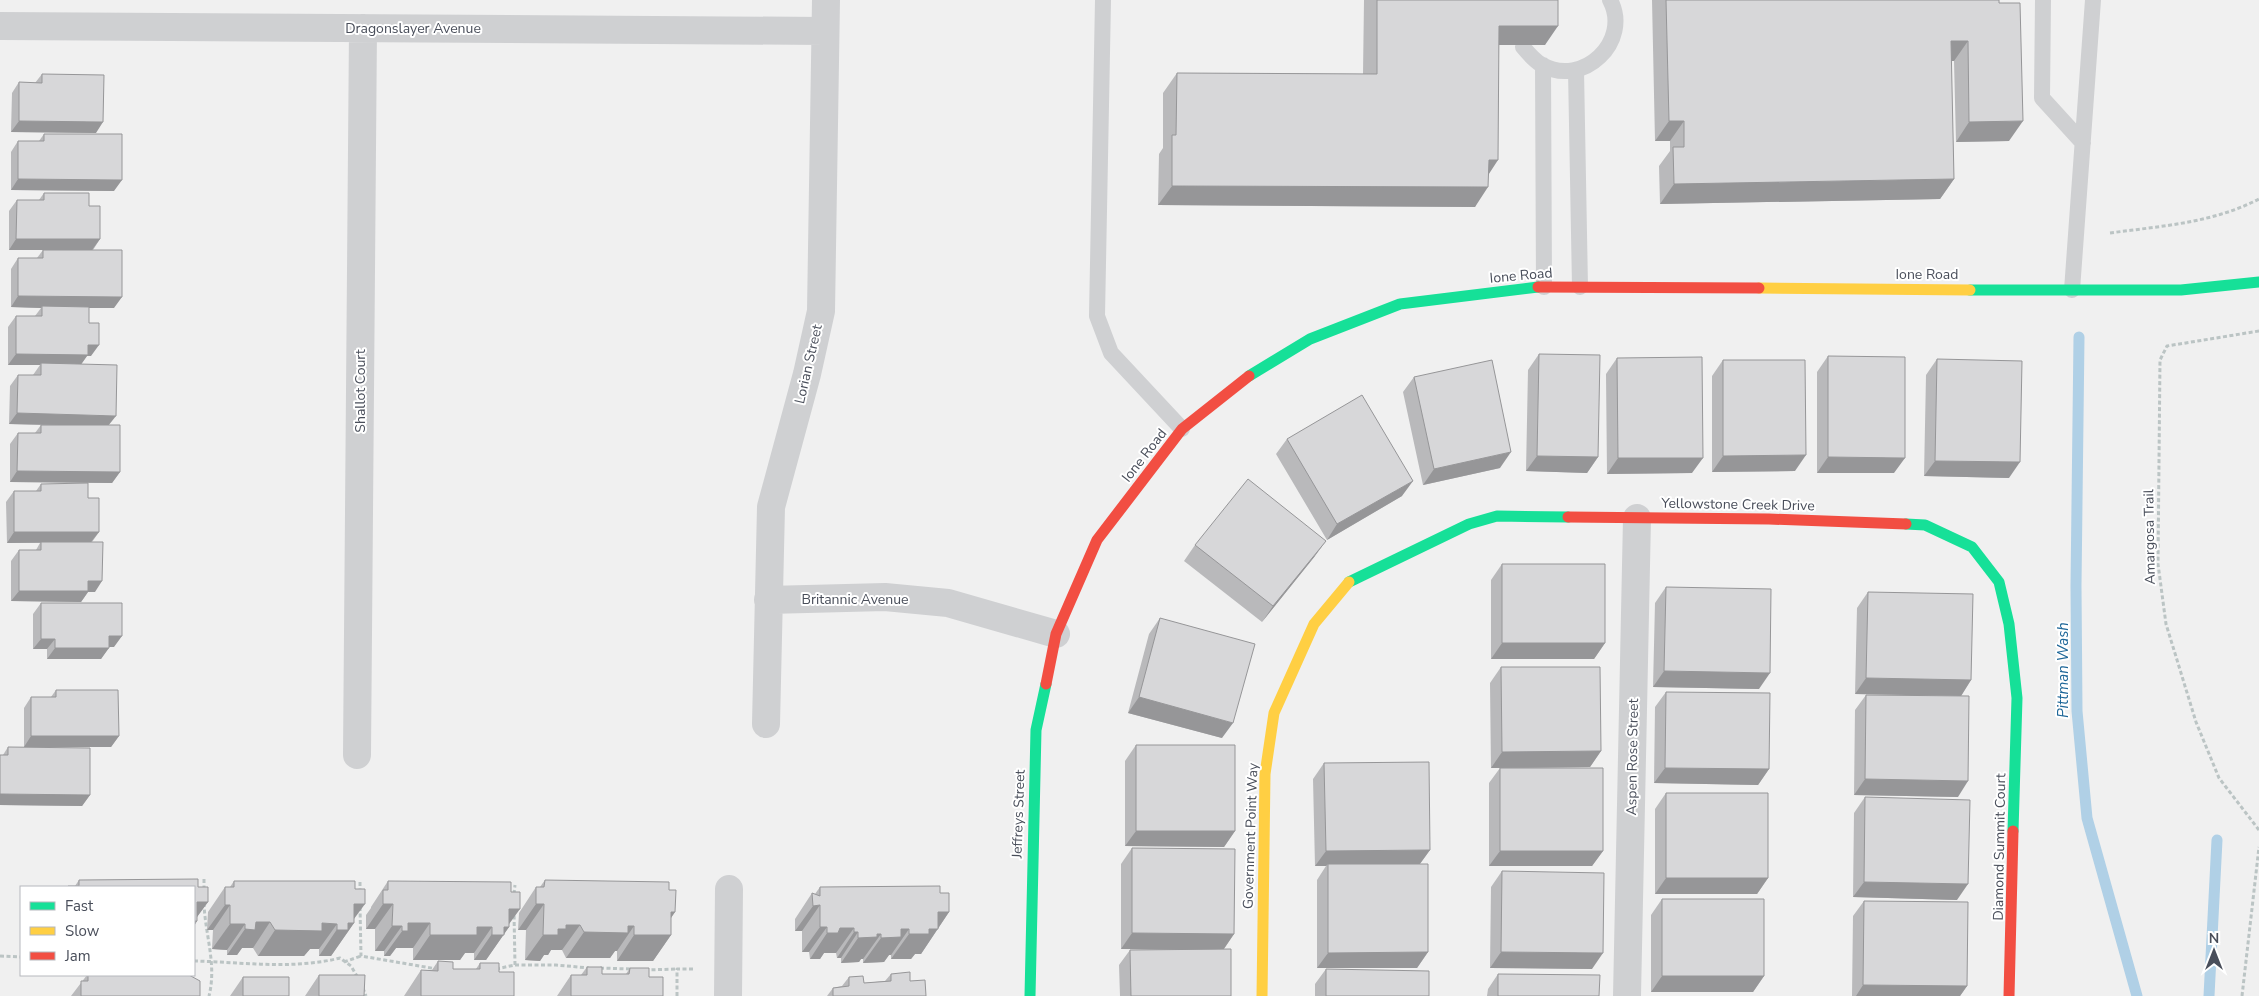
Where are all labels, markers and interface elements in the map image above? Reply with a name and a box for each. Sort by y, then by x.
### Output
street label: Dragonslayer Avenue [345,19,481,38]
street label: Ione Road [1489,263,1553,288]
street label: Ione Road [1896,265,1958,284]
street label: Lorian Street [790,323,827,406]
street label: Shallot Court [351,349,370,433]
street label: Ione Road [1118,425,1171,486]
street label: Amargosa Trail [2139,488,2160,585]
street label: Yellowstone Creek Drive [1660,494,1815,515]
street label: Britannic Avenue [802,590,908,609]
water label: Pittman Wash [2053,622,2073,718]
street label: Aspen Rose Street [1622,698,1643,816]
street label: Government Point Way [1238,762,1263,910]
street label: Jeffreys Street [1007,769,1030,860]
street label: Diamond Summit Court [1989,773,2010,921]
legend [20,886,195,976]
text: Fast [65,896,94,916]
text: Slow [65,921,100,941]
north arrow [2189,926,2239,976]
text: N [2209,929,2219,948]
text: Jam [64,946,91,966]

